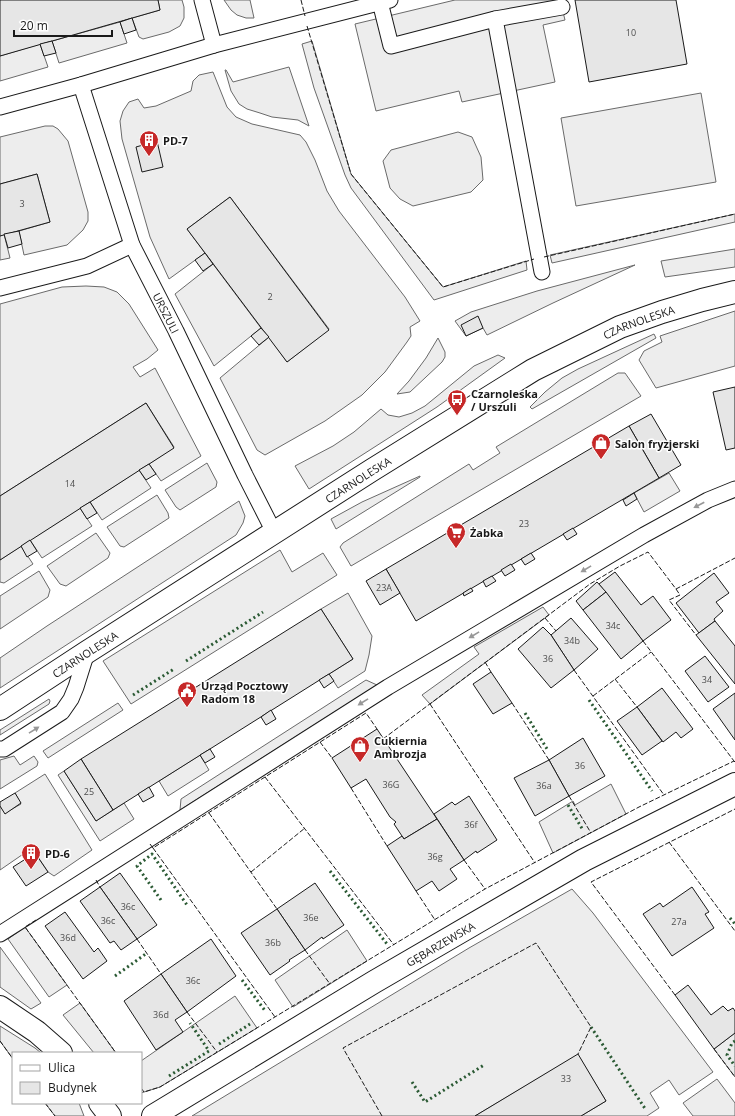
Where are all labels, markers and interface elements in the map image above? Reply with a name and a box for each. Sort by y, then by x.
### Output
scale bar [14,12,112,38]
text: 20 m [20,17,48,34]
house number: 10 [626,26,636,39]
building icon: PD-7 [138,129,160,157]
place label: PD-7 [163,133,188,148]
house number: 3 [19,197,25,210]
street label: URSZULI [150,290,183,336]
house number: 2 [267,290,273,303]
street label: CZARNOLESKA [600,301,676,342]
place label: Czarnoleska / Urszuli [471,386,538,414]
bus stop icon: Czarnoleska / Urszuli [446,388,468,416]
shop icon: Salon fryzjerski [590,432,612,460]
place label: Salon fryzjerski [615,436,699,451]
street label: CZARNOLESKA [322,453,393,506]
house number: 14 [65,477,75,490]
one-way arrow [693,502,705,508]
house number: 23 [519,517,529,530]
supermarket icon: Żabka [445,521,467,549]
place label: Żabka [470,525,503,540]
one-way arrow [580,565,592,572]
house number: 23A [376,581,392,594]
house number: 34c [606,619,621,632]
street label: CZARNOLESKA [49,627,120,681]
one-way arrow [468,632,480,639]
house number: 34b [564,634,580,647]
house number: 36 [543,652,553,665]
house number: 34 [702,673,712,686]
place label: Urząd Pocztowy Radom 18 [201,678,289,706]
public building icon: Urząd Pocztowy Radom 18 [176,680,198,708]
one-way arrow [357,699,369,706]
one-way arrow [29,726,39,734]
place label: Cukiernia Ambrozja [374,733,427,761]
shop icon: Cukiernia Ambrozja [349,735,371,763]
house number: 36 [575,759,585,772]
house number: 36G [383,778,399,791]
house number: 36a [536,779,552,792]
house number: 25 [84,785,94,798]
house number: 36f [464,818,479,831]
building icon: PD-6 [20,842,42,870]
place label: PD-6 [45,846,70,861]
house number: 36g [427,850,443,863]
house number: 36c [121,900,136,913]
house number: 36e [303,911,319,924]
house number: 36c [101,914,116,927]
house number: 27a [671,915,687,928]
street label: GĘBARZEWSKA [403,918,477,969]
house number: 36d [60,931,76,944]
house number: 36b [265,936,281,949]
house number: 36c [186,974,201,987]
house number: 36d [153,1008,169,1021]
legend [12,1052,142,1104]
text: Ulica [48,1059,75,1076]
house number: 33 [561,1072,571,1085]
text: Budynek [48,1079,98,1096]

